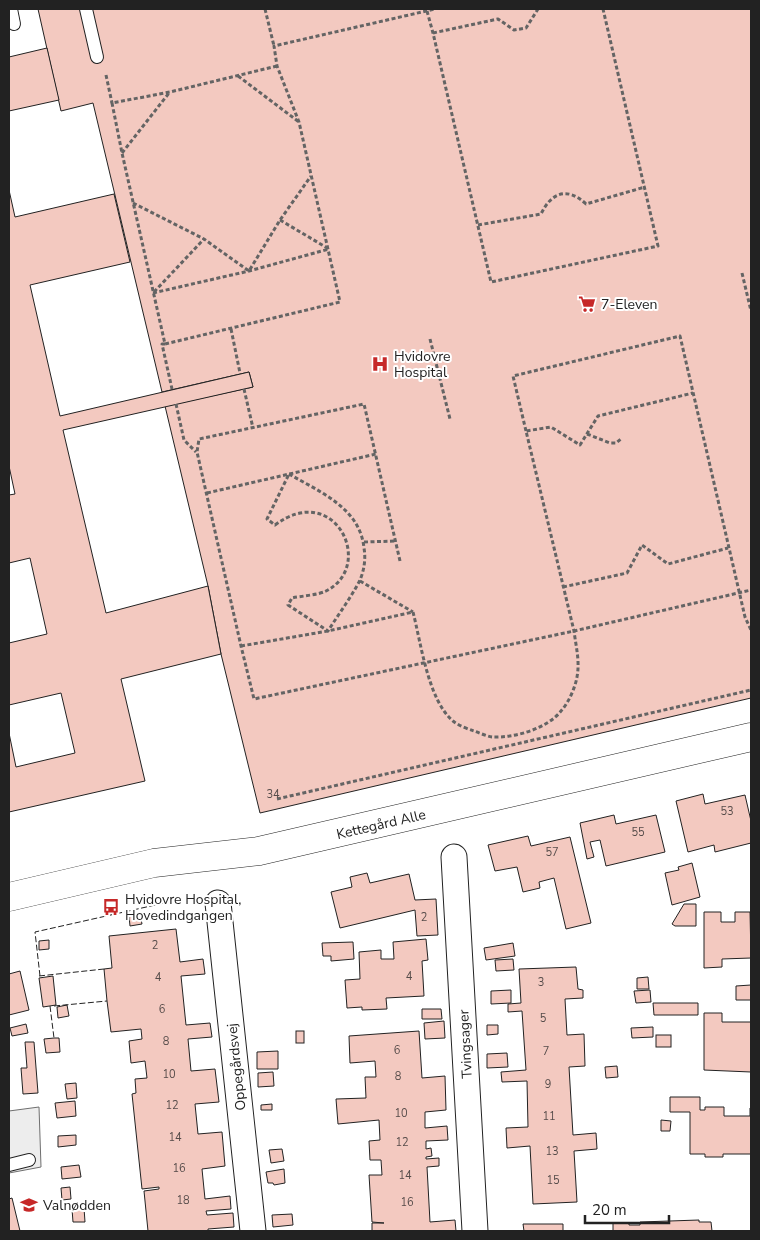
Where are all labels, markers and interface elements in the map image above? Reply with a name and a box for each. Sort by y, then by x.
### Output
supermarket icon: 7-Eleven [577,294,597,314]
place label: 7-Eleven [601,295,657,314]
place label: Hvidovre Hospital [394,347,451,382]
hospital icon: Hvidovre Hospital [370,354,390,374]
house number: 34 [266,787,280,802]
house number: 53 [720,804,734,819]
street label: Kettegård Alle [335,805,428,844]
house number: 55 [631,825,645,840]
house number: 57 [545,845,559,860]
place label: Hvidovre Hospital, Hovedindgangen [125,890,242,925]
bus stop icon: Hvidovre Hospital, Hovedindgangen [101,897,121,917]
house number: 2 [421,910,427,925]
house number: 2 [152,938,158,953]
house number: 4 [406,969,413,984]
house number: 4 [155,970,162,985]
house number: 3 [538,975,544,990]
house number: 6 [159,1002,166,1017]
street label: Tvingsager [454,1009,477,1079]
house number: 5 [540,1011,547,1026]
street label: Oppegårdsvej [222,1022,251,1112]
house number: 8 [163,1034,170,1049]
house number: 6 [394,1043,401,1058]
house number: 7 [543,1044,549,1059]
house number: 10 [162,1067,176,1082]
house number: 8 [395,1069,402,1084]
house number: 9 [545,1077,551,1092]
house number: 12 [165,1098,179,1113]
house number: 10 [394,1106,408,1121]
house number: 11 [542,1109,556,1124]
house number: 14 [168,1130,182,1145]
house number: 12 [395,1135,409,1150]
house number: 13 [545,1144,559,1159]
house number: 16 [172,1161,186,1176]
house number: 14 [398,1168,412,1183]
house number: 15 [546,1173,560,1188]
scale bar [585,1192,669,1224]
house number: 18 [176,1193,190,1208]
school or university icon: Valnødden [19,1195,39,1215]
house number: 16 [400,1195,414,1210]
place label: Valnødden [42,1196,111,1215]
text: 20 m [592,1200,627,1220]

